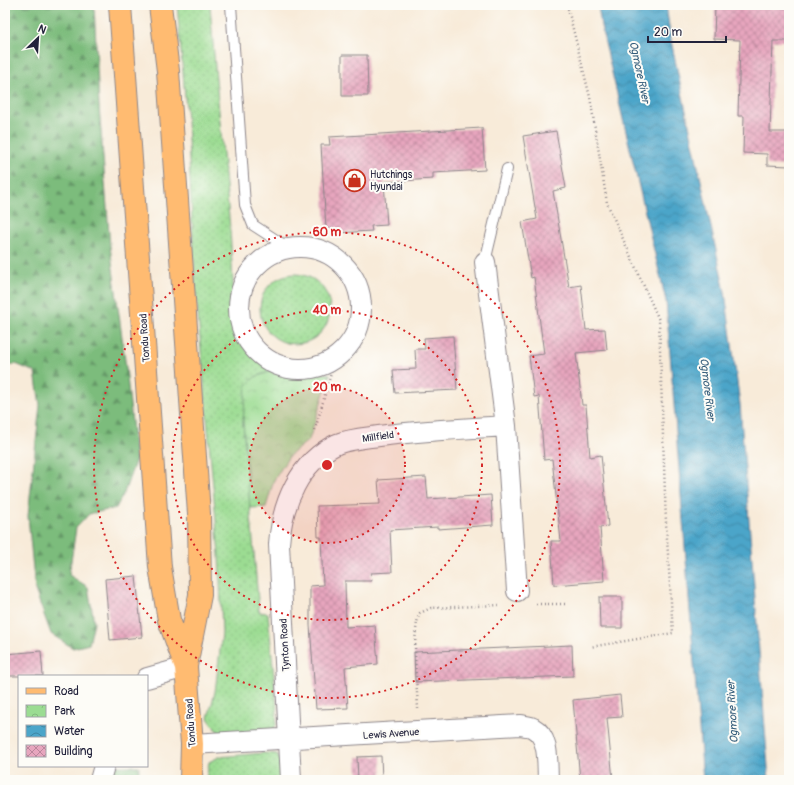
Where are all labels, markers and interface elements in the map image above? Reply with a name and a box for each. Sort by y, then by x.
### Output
north arrow [18,18,58,58]
scale bar [648,18,726,44]
text: N [36,22,49,37]
text: 20 m [654,25,683,40]
water label: Ogmore River [627,40,653,106]
shop icon: Hutchings Hyundai [341,167,367,193]
place label: Hutchings Hyundai [370,169,413,193]
text: 60 m [313,225,342,240]
text: 40 m [312,303,342,318]
street label: Tondu Road [137,313,153,363]
water label: Ogmore River [697,357,718,423]
text: 20 m [313,380,341,395]
street label: Millfield [362,429,395,445]
centre of rings [320,458,334,472]
street label: Tynton Road [278,618,292,672]
legend [18,675,148,767]
water label: Ogmore River [724,678,741,744]
text: Road [54,684,79,699]
street label: Tondu Road [183,698,199,748]
text: Park [54,704,75,719]
text: Water [54,724,85,739]
street label: Lewis Avenue [362,726,420,742]
text: Building [54,744,93,759]

